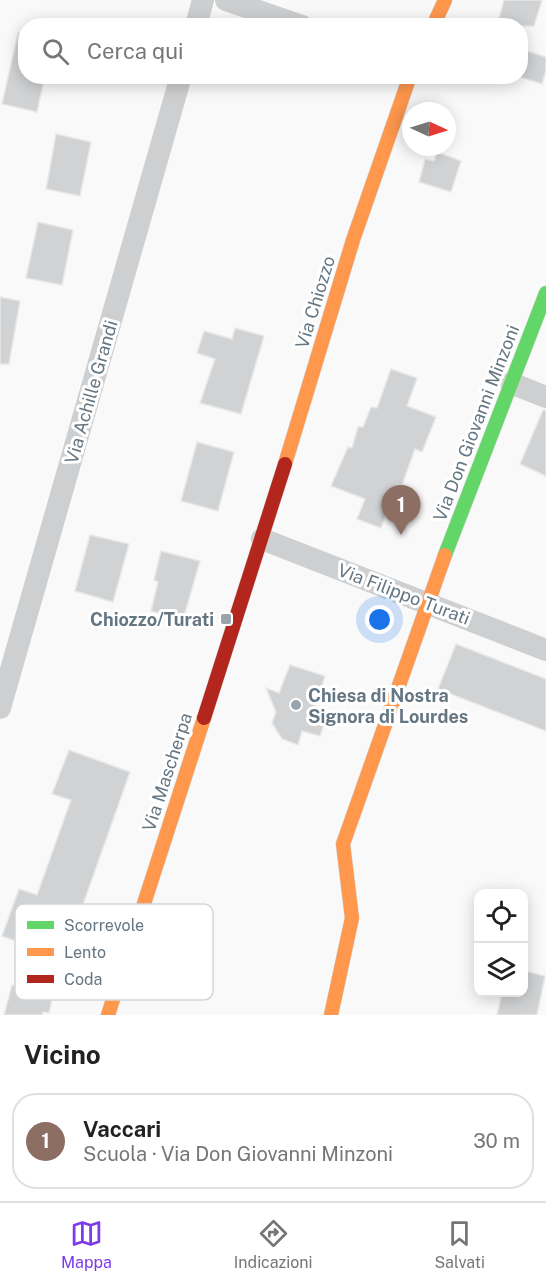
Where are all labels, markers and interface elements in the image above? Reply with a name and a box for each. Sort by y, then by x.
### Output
search box [18,18,528,84]
icon: search [39,35,72,68]
text: Cerca qui [87,38,184,64]
north arrow [402,102,456,156]
street label: Via Chiozzo [291,253,339,351]
street label: Via Achille Grandi [60,318,122,466]
street label: Via Don Giovanni Minzoni [429,322,523,524]
pin: 1 [382,486,420,535]
street label: Via Filippo Turati [335,559,473,629]
your location [365,605,394,634]
place label: Chiozzo/Turati [90,609,214,630]
marker: Chiozzo/Turati [219,612,233,626]
place label: Chiesa di Nostra Signora di Lourdes [308,685,468,727]
marker: Chiesa di Nostra Signora di Lourdes [289,698,303,712]
street label: Via Mascherpa [138,710,196,834]
map controls [474,889,528,997]
button: locate [474,889,528,943]
legend [15,904,213,1000]
text: Scorrevole [64,916,144,935]
text: Lento [64,943,106,962]
button: layers [474,943,528,997]
text: Coda [64,970,102,989]
text: Vicino [24,1039,101,1070]
text: Vaccari [83,1116,161,1142]
text: 1 [41,1129,50,1153]
text: 30 m [473,1129,520,1153]
text: Scuola · Via Don Giovanni Minzoni [83,1142,393,1166]
tab: Mappa [61,1217,112,1272]
tab: Indicazioni [234,1217,312,1272]
tab: Salvati [434,1217,485,1272]

